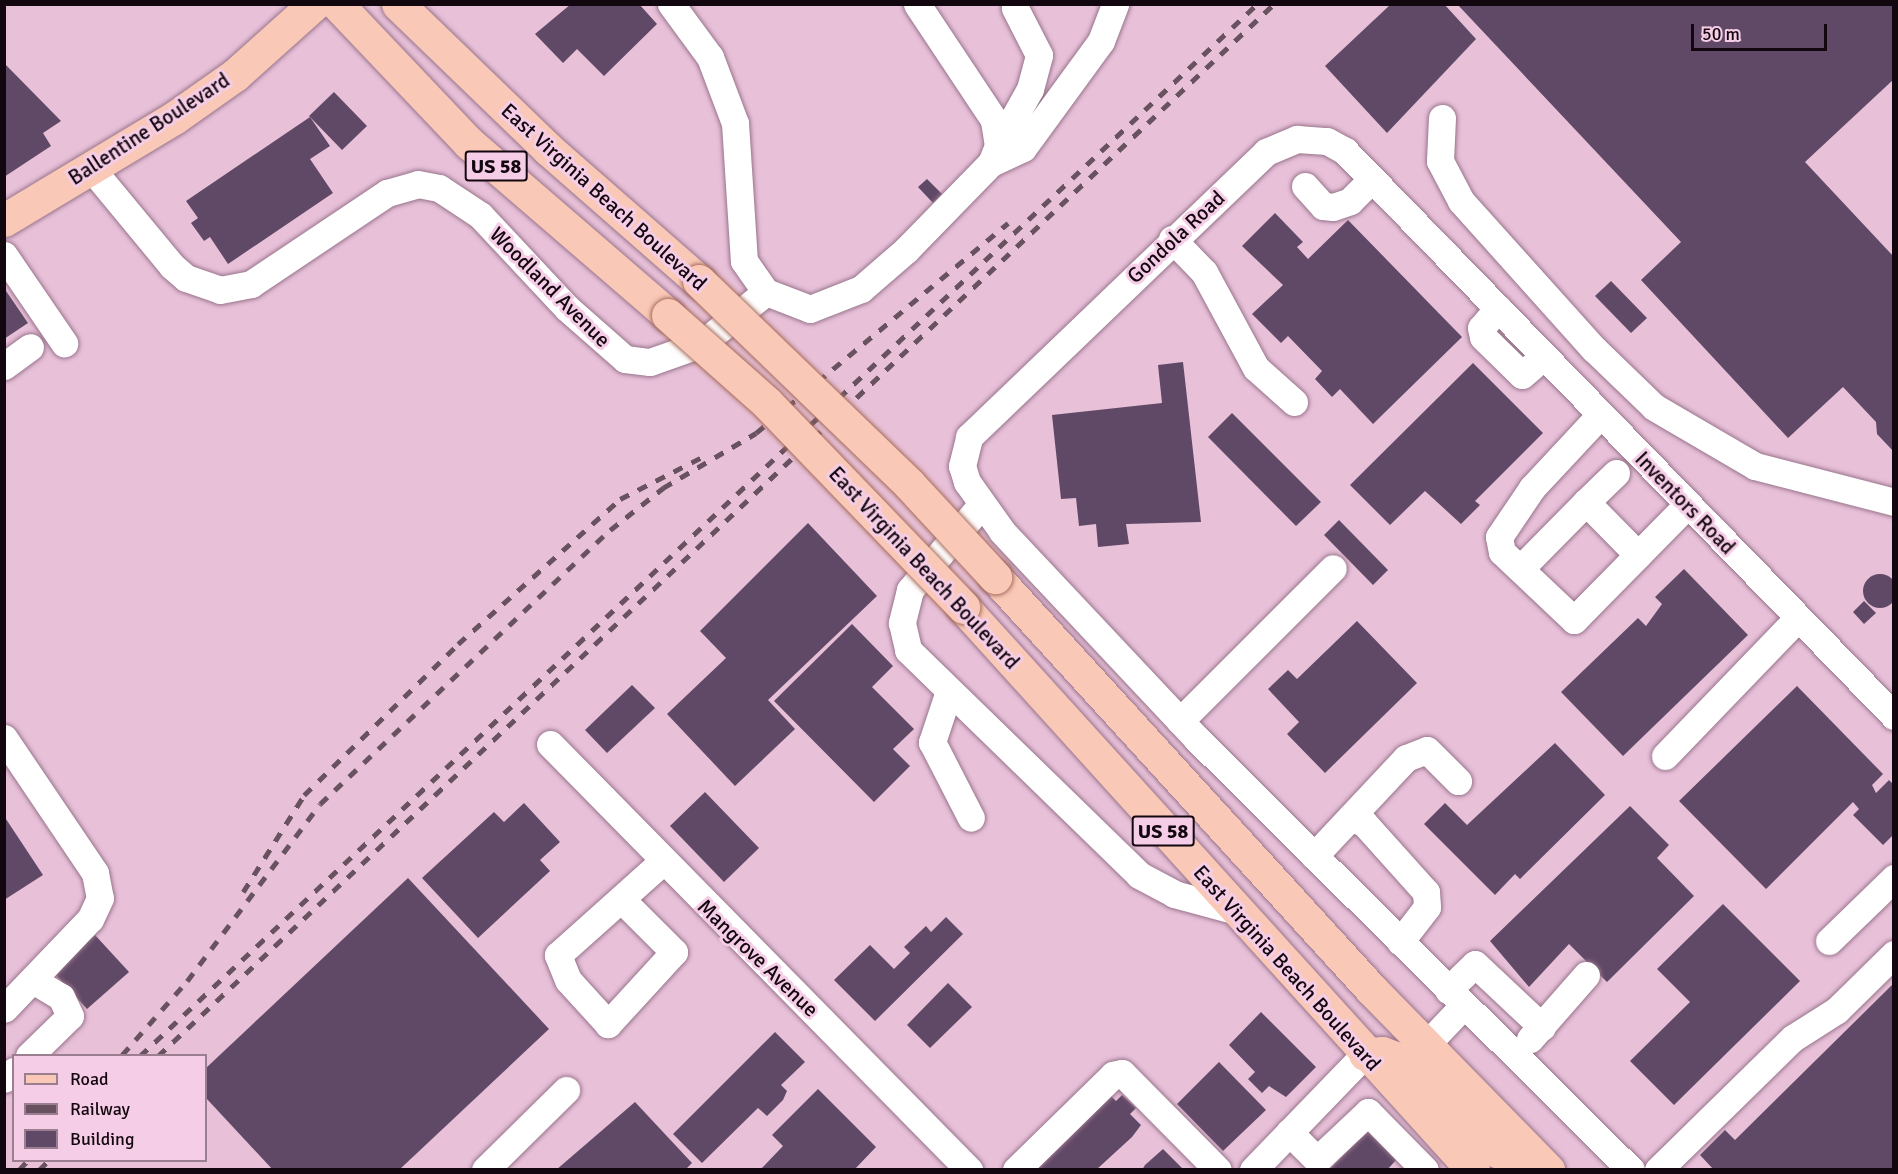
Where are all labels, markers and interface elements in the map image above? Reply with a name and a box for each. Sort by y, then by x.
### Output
scale bar [1694,12,1830,50]
text: 50 m [1702,23,1740,45]
street label: Ballentine Boulevard [64,67,234,191]
street label: East Virginia Beach Boulevard [496,98,712,296]
road number: US 58 [464,149,528,183]
street label: Gondola Road [1122,185,1230,289]
street label: Woodland Avenue [485,222,615,352]
street label: Inventors Road [1630,446,1740,560]
street label: East Virginia Beach Boulevard [823,461,1025,675]
road number: US 58 [1132,814,1194,848]
street label: East Virginia Beach Boulevard [1188,860,1386,1076]
street label: Mangrove Avenue [692,894,824,1022]
legend [12,1054,207,1162]
text: Road [70,1068,109,1090]
text: Railway [70,1098,130,1120]
text: Building [70,1128,134,1150]

